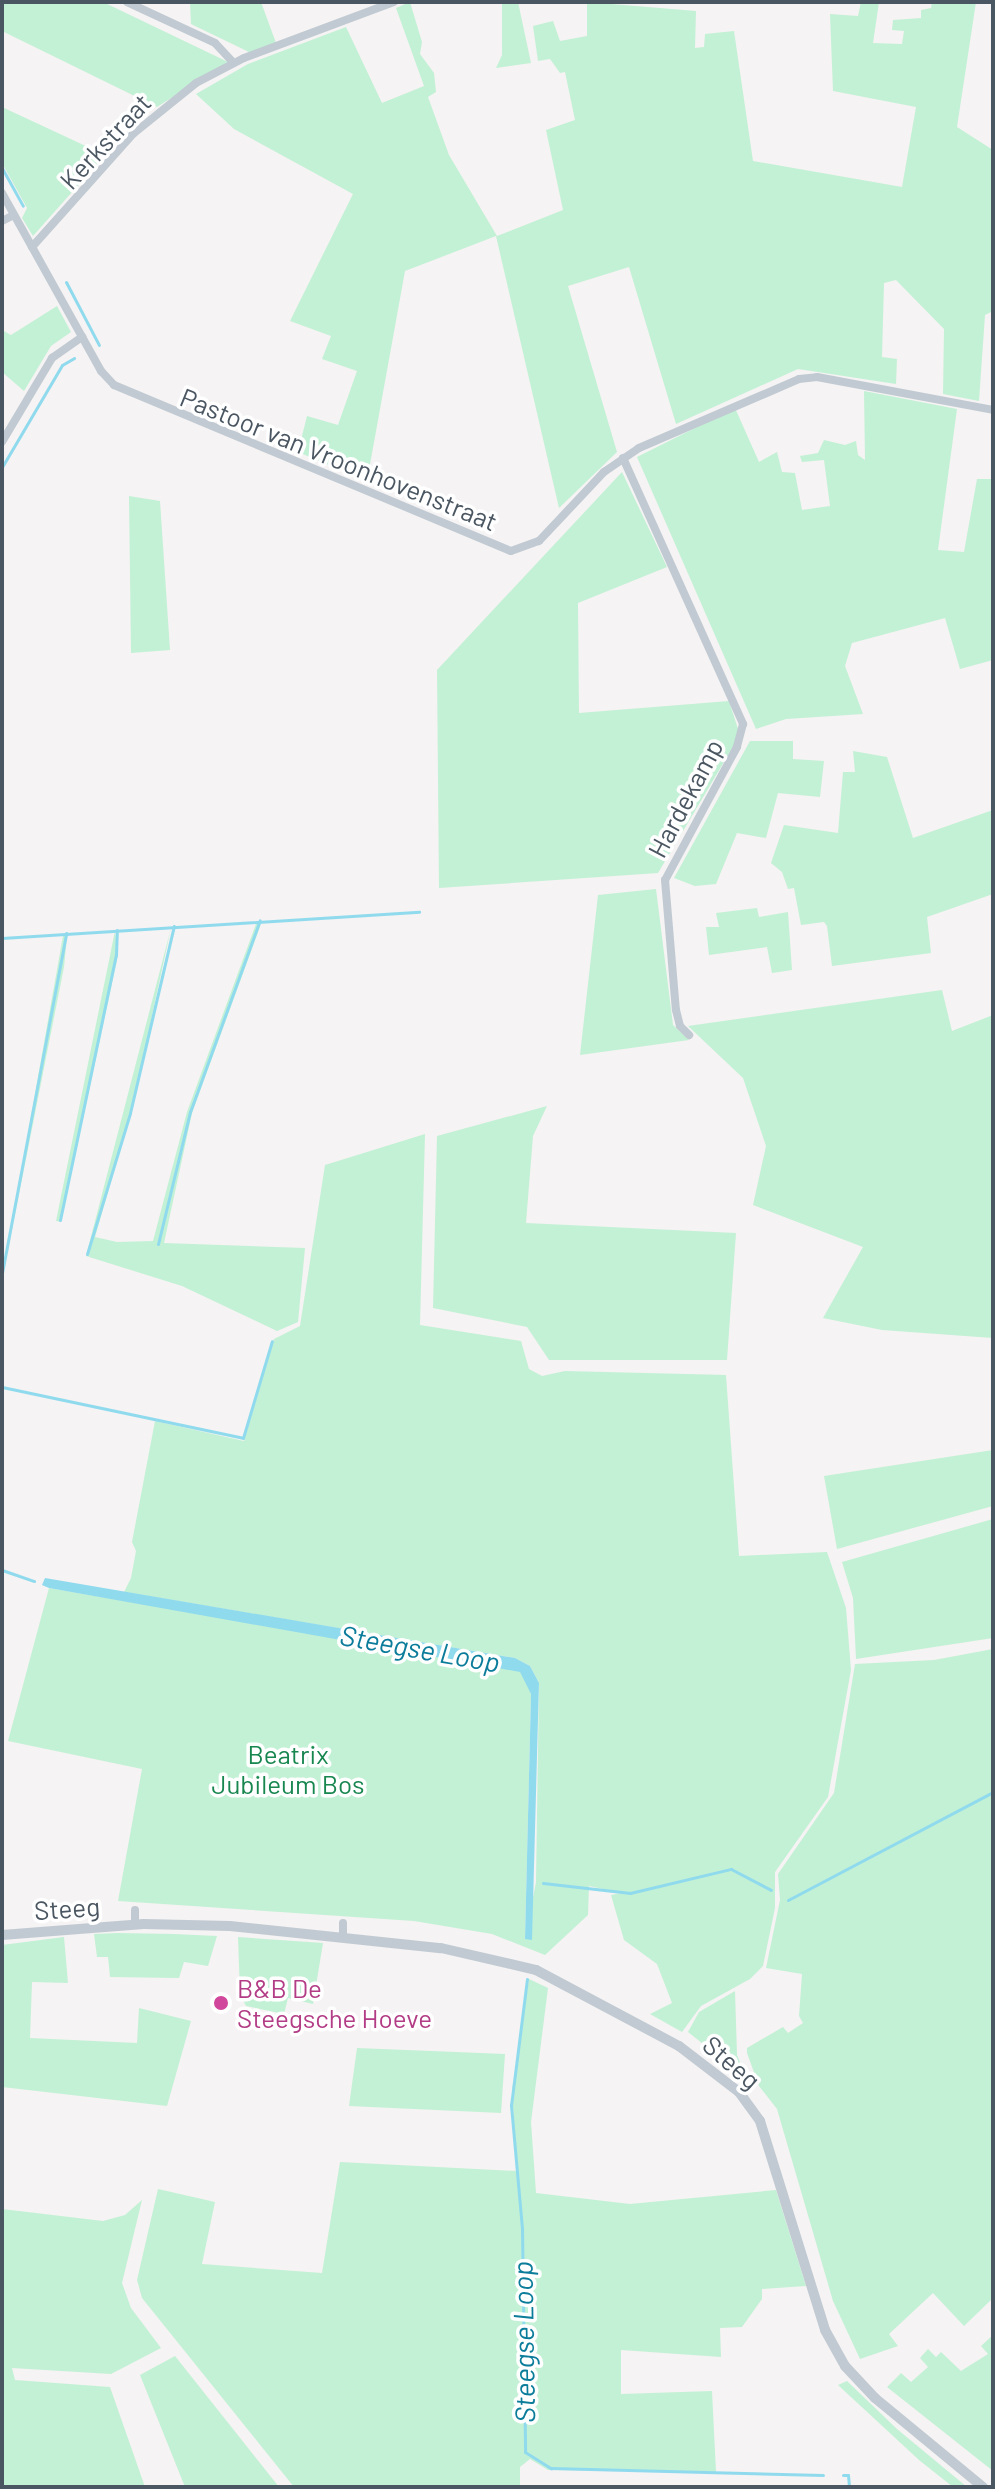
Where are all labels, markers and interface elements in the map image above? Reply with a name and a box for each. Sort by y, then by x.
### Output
street label: Kerkstraat [53,87,157,195]
street label: Pastoor van Vroonhovenstraat [176,381,502,537]
street label: Hardekamp [641,733,729,863]
water label: Steegse Loop [337,1617,503,1679]
park label: Beatrix Jubileum Bos [211,1738,365,1800]
street label: Steeg [33,1890,101,1926]
place label: B&B De Steegsche Hoeve [237,1972,432,2034]
marker: B&B De Steegsche Hoeve [212,1994,230,2012]
street label: Steeg [697,2029,767,2095]
water label: Steegse Loop [505,2261,541,2423]

